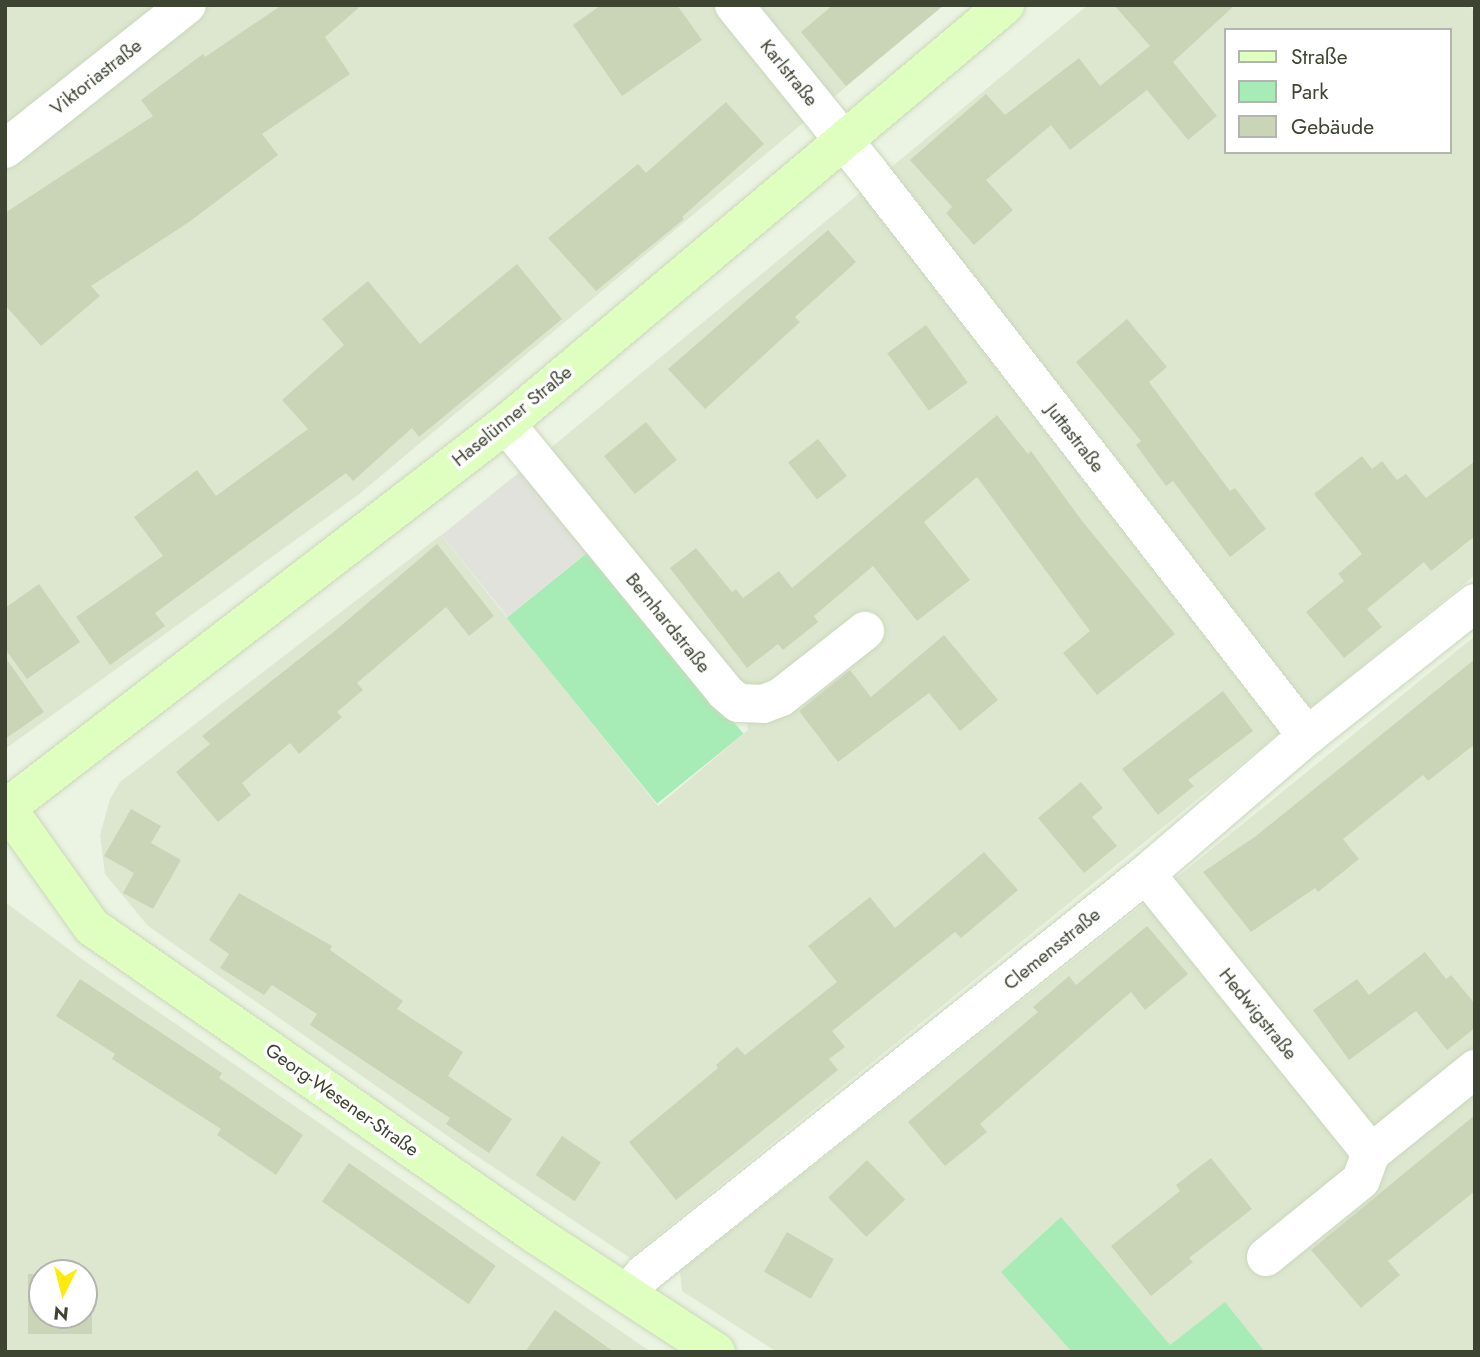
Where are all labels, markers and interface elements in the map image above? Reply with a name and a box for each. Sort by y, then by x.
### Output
legend [1224,28,1452,154]
street label: Viktoriastraße [46,34,146,120]
street label: Karlstraße [755,35,823,111]
text: Straße [1291,42,1348,72]
text: Park [1291,77,1328,107]
text: Gebäude [1291,112,1374,142]
street label: Haselünner Straße [447,361,577,471]
street label: Juttastraße [1041,399,1109,477]
street label: Bernhardstraße [621,569,715,677]
street label: Clemensstraße [999,903,1105,995]
street label: Hedwigstraße [1214,964,1302,1064]
street label: Georg-Wesener-Straße [261,1039,423,1161]
north arrow [28,1259,98,1329]
text: N [52,1299,70,1328]

